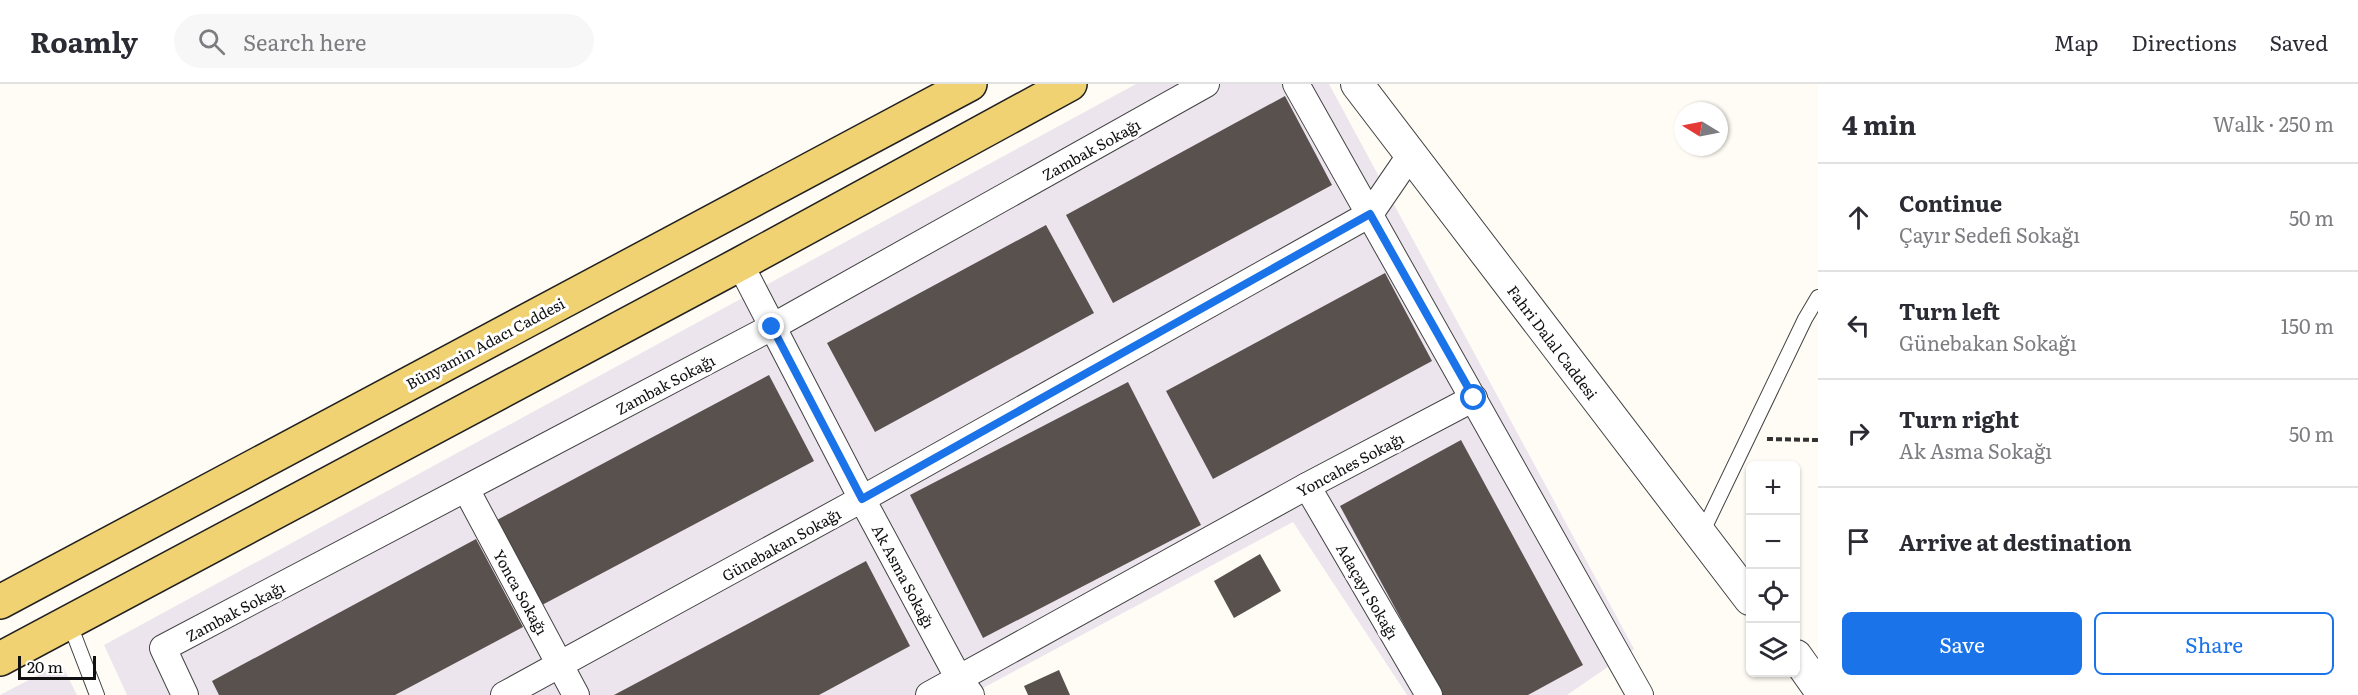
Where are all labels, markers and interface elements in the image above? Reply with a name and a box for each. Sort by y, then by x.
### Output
search box [174,14,594,68]
text: Roamly [30,20,138,62]
icon: search [195,25,228,58]
text: Search here [243,25,366,58]
text: Map [2054,26,2099,57]
text: Directions [2132,26,2237,57]
text: Saved [2270,26,2328,57]
north arrow [1674,102,1728,156]
text: 4 min [1842,104,1916,143]
text: Walk · 250 m [2213,108,2334,138]
street label: Zambak Sokağı [1038,112,1144,186]
text: Continue [1899,186,2002,219]
icon: ahead [1842,201,1875,234]
text: 50 m [2289,202,2334,232]
text: Çayır Sedefi Sokağı [1899,219,2080,249]
street label: Fahri Dalal Caddesi [1502,280,1604,404]
street label: Bünyamin Adacı Caddesi [402,291,568,395]
text: Turn left [1899,294,2000,327]
icon: left [1842,309,1875,342]
text: 150 m [2281,310,2334,340]
route end [758,313,784,339]
text: Günebakan Sokağı [1899,327,2077,357]
street label: Zambak Sokağı [611,348,719,420]
route start [1460,384,1486,410]
text: Turn right [1899,402,2019,435]
icon: right [1842,417,1875,450]
text: 50 m [2289,418,2334,448]
street label: Yoncahes Sokağı [1292,426,1408,502]
text: Ak Asma Sokağı [1899,435,2052,465]
map controls [1746,461,1800,677]
button: + [1746,461,1800,515]
street label: Günebakan Sokağı [717,502,845,586]
button: − [1746,515,1800,569]
street label: Ak Asma Sokağı [867,520,941,632]
icon: arrive [1842,525,1875,558]
text: Arrive at destination [1899,525,2132,558]
street label: Adaçayı Sokağı [1331,539,1405,643]
street label: Yonca Sokağı [488,545,554,639]
button: locate [1746,569,1800,623]
street label: Zambak Sokağı [181,575,289,647]
button: Save [1842,612,2082,675]
button: Share [2094,612,2334,675]
button: layers [1746,623,1800,677]
scale bar [18,653,96,680]
text: 20 m [27,654,63,678]

